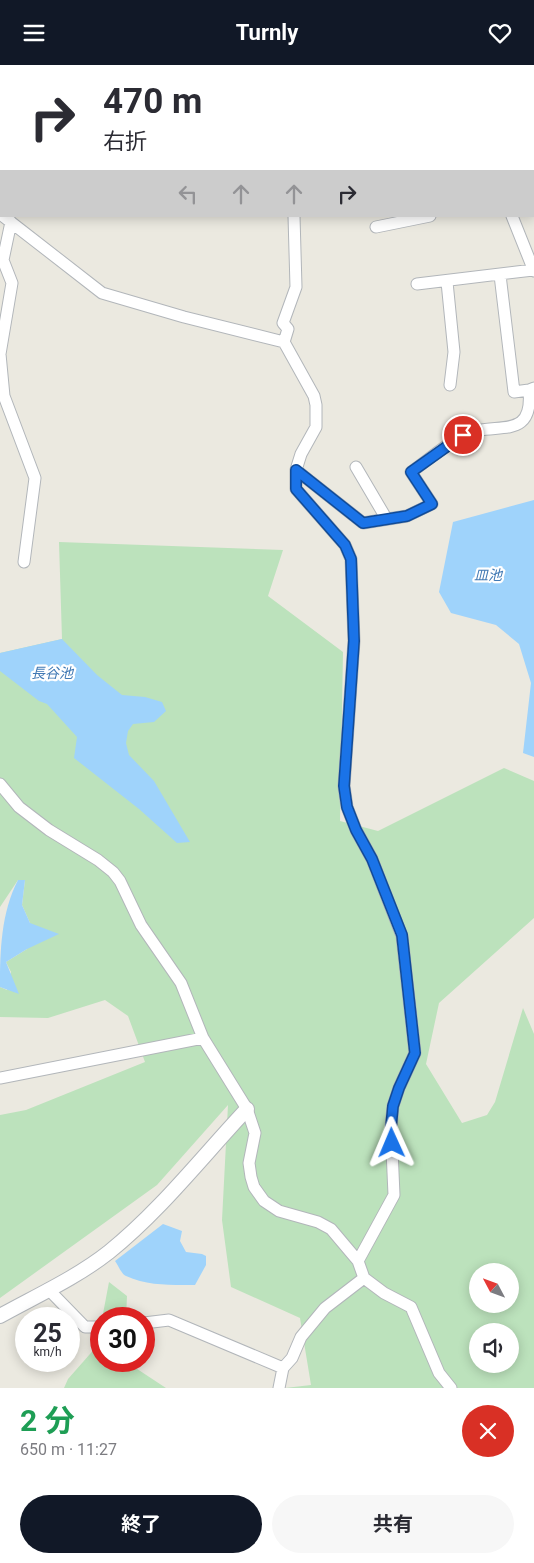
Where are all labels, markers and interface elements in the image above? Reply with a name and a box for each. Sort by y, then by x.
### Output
icon: menu [20,19,48,47]
icon: heart [486,19,514,47]
text: Turnly [236,20,298,45]
text: 470 m [103,81,202,122]
icon: right [20,85,85,150]
text: 右折 [103,129,147,154]
icon: left [174,180,202,208]
icon: ahead [227,180,255,208]
icon: ahead [280,180,308,208]
icon: right [333,180,361,208]
pin [442,414,484,456]
icon: arrive [449,421,477,449]
water label: 皿池 [474,567,504,583]
water label: 長谷池 [31,665,75,681]
position arrow [365,1116,417,1168]
north arrow [469,1263,519,1313]
map controls [469,1263,519,1373]
speed limit sign: 30 [90,1307,155,1372]
text: 25 [33,1319,62,1348]
button: sound [469,1323,519,1373]
text: km/h [33,1345,62,1359]
text: 2 分 [20,1403,75,1438]
button: close [462,1405,514,1457]
text: 650 m · 11:27 [20,1440,117,1459]
button: 終了 [20,1495,262,1553]
button: 共有 [272,1495,514,1553]

